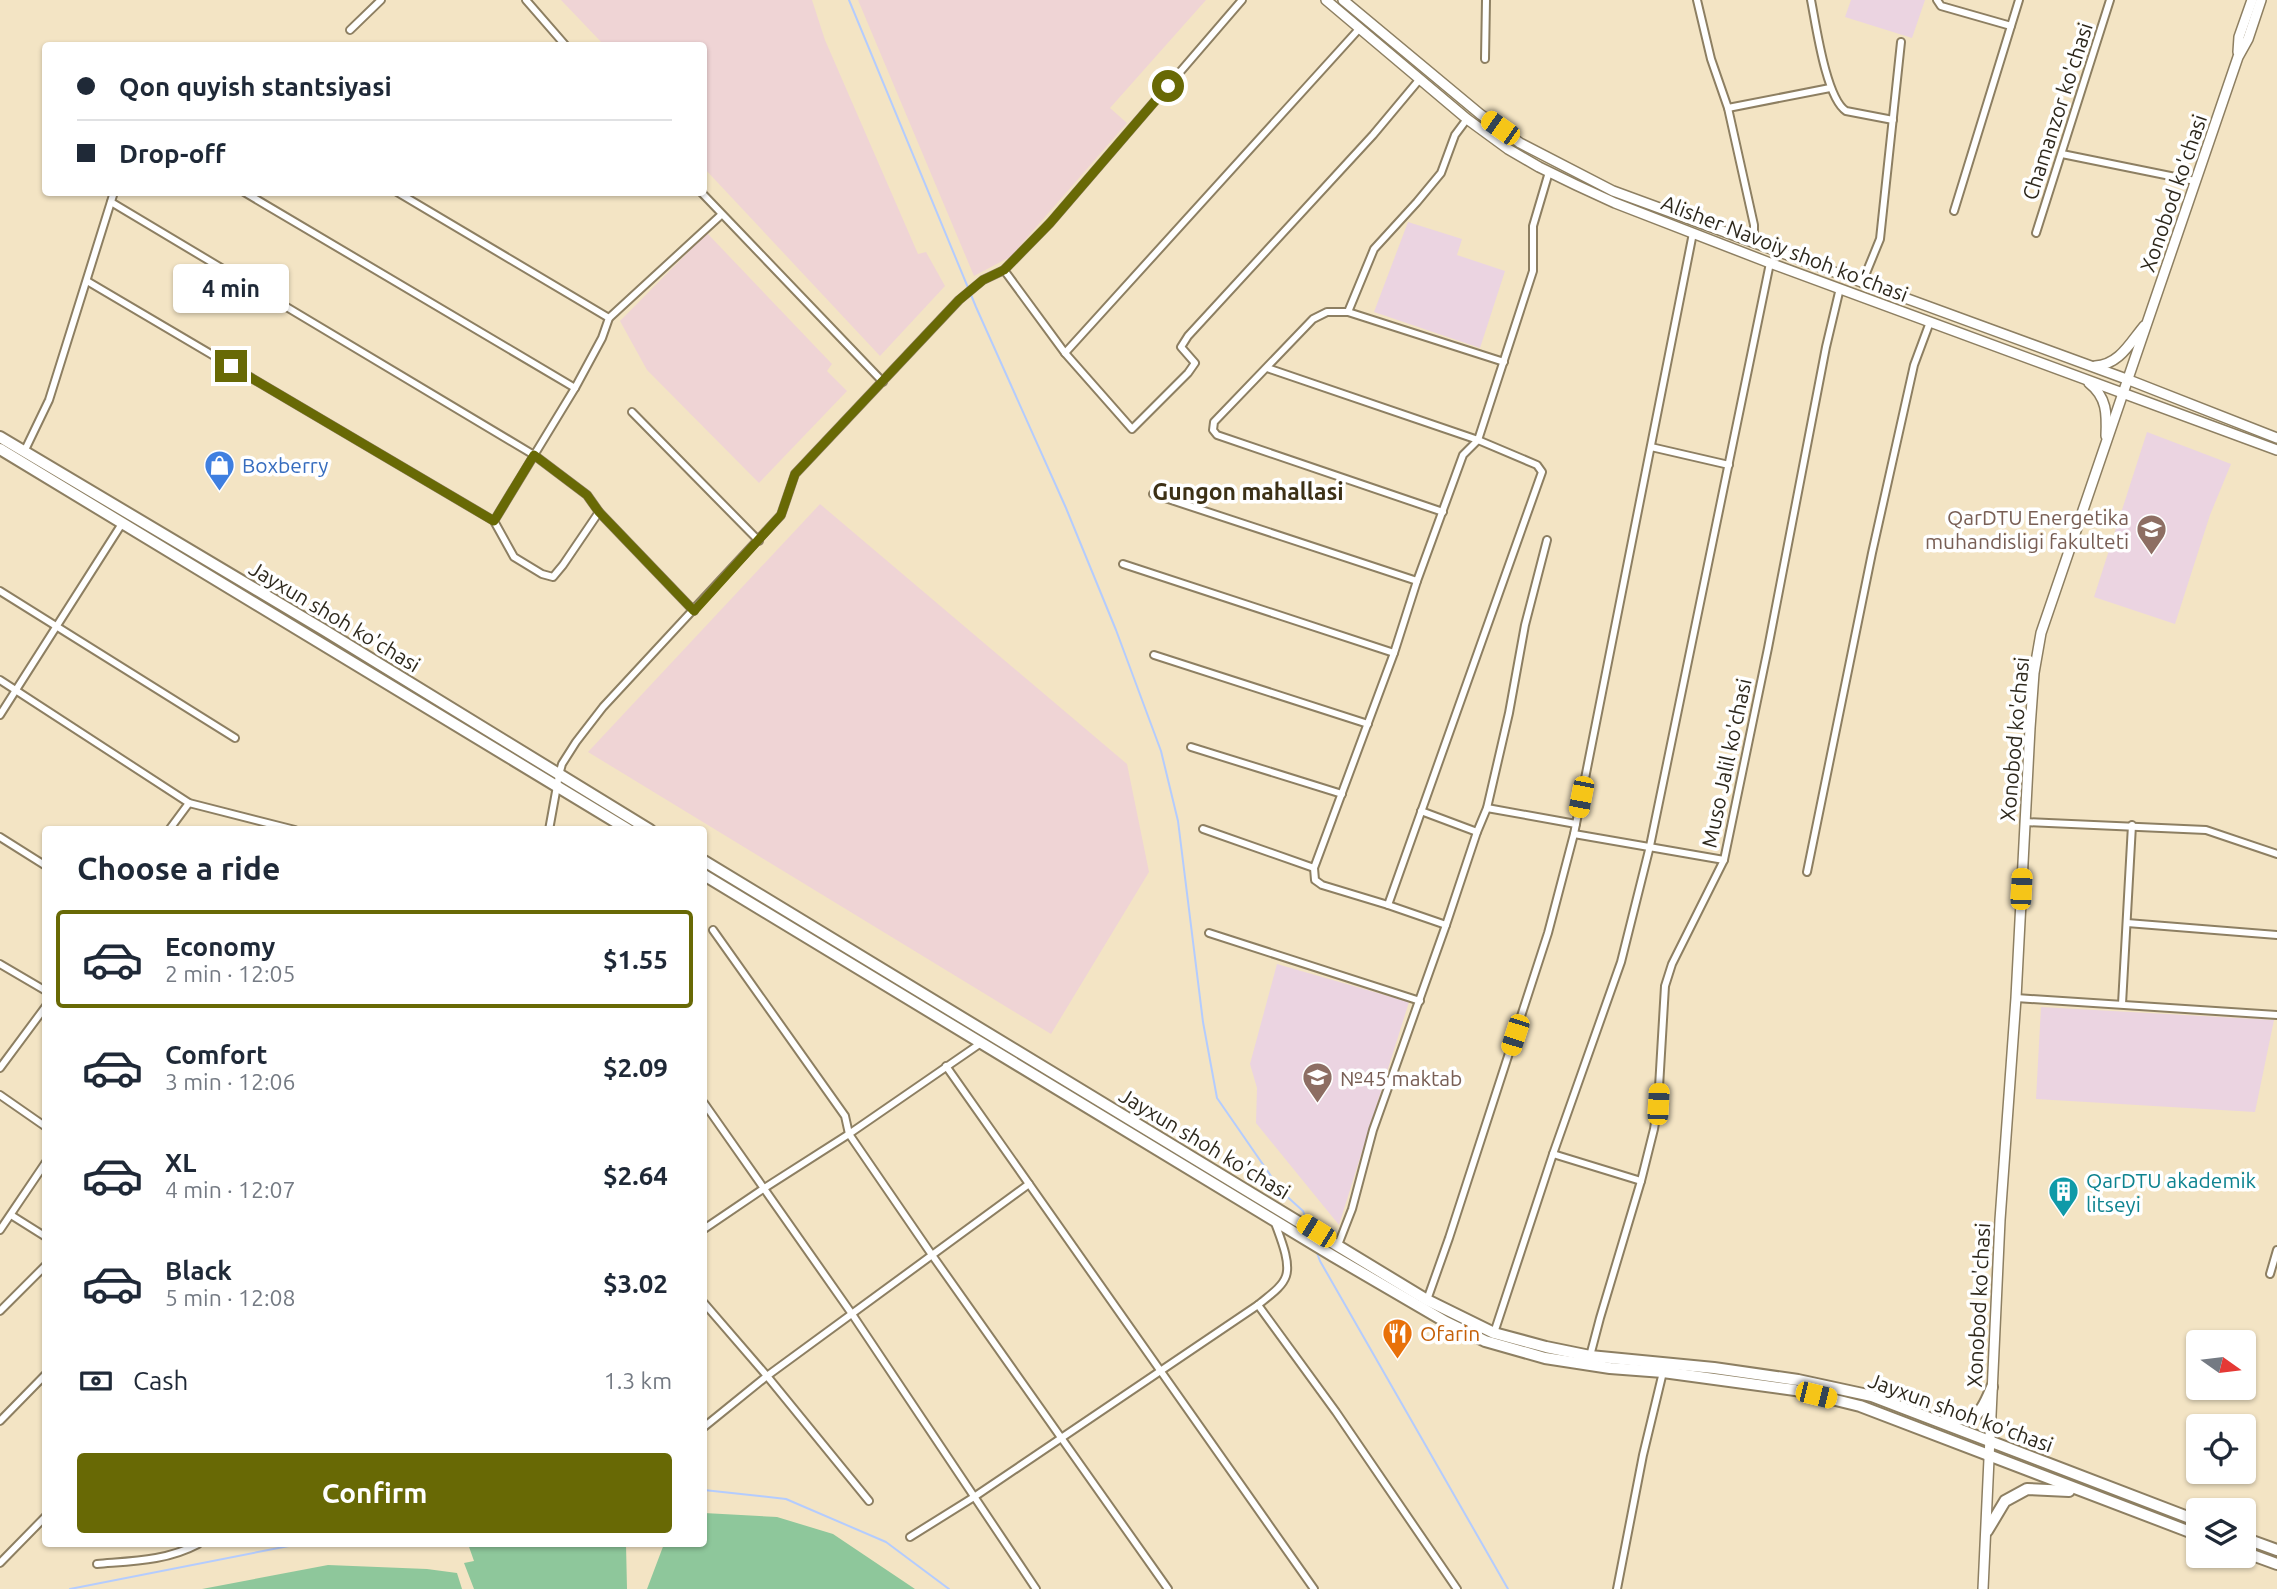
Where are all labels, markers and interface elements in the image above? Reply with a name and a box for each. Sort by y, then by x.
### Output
street label: Chamanzor ko'chasi [2017,19,2097,203]
route start [1152,70,1184,102]
text: Qon quyish stantsiyasi [119,72,392,101]
car [1477,107,1524,149]
street label: Xonobod ko'chasi [2135,111,2211,275]
text: Drop-off [119,139,226,168]
street label: Alisher Navoiy shoh ko'chasi [1658,190,1912,306]
callout: 4 min [173,264,289,314]
text: 4 min [202,276,260,301]
route end [215,350,247,382]
shop icon: Boxberry [202,448,236,492]
place label: Boxberry [242,453,328,477]
district label: Gungon mahallasi [1152,479,1344,504]
place label: QarDTU Energetika muhandisligi fakulteti [1925,505,2129,553]
school or university icon: QarDTU Energetika muhandisligi fakulteti [2135,512,2169,556]
street label: Jayxun shoh ko'chasi [245,556,425,676]
street label: Xonobod ko'chasi [1995,656,2033,822]
street label: Muso Jalil ko'chasi [1696,676,1756,850]
car [1567,774,1596,820]
text: Choose a ride [77,850,280,886]
car [2010,867,2033,911]
icon: car [81,928,144,991]
text: Economy [165,932,275,961]
text: $1.55 [603,945,668,974]
text: 2 min · 12:05 [165,961,296,986]
car [1499,1012,1532,1058]
icon: car [81,1036,144,1099]
text: Comfort [165,1040,268,1069]
text: $2.09 [603,1053,668,1082]
school or university icon: №45 maktab [1300,1061,1334,1105]
place label: №45 maktab [1340,1066,1462,1090]
text: 3 min · 12:06 [165,1069,296,1094]
car [1647,1082,1670,1126]
street label: Jayxun shoh ko'chasi [1115,1083,1295,1203]
icon: car [81,1144,144,1207]
text: XL [165,1148,196,1177]
text: $2.64 [603,1161,668,1190]
place label: QarDTU akademik litseyi [2086,1168,2257,1216]
building icon: QarDTU akademik litseyi [2046,1175,2080,1219]
text: 4 min · 12:07 [165,1177,296,1202]
car [1293,1211,1340,1251]
street label: Xonobod ko'chasi [1962,1222,1994,1388]
icon: car [81,1252,144,1315]
text: Black [165,1256,232,1285]
text: $3.02 [603,1269,668,1298]
text: 5 min · 12:08 [165,1285,296,1310]
restaurant icon: Ofarin [1380,1316,1414,1360]
place label: Ofarin [1420,1321,1480,1345]
north arrow [2186,1330,2256,1400]
map controls [2186,1330,2256,1568]
icon: cash [77,1362,115,1400]
text: Cash [133,1366,188,1395]
street label: Jayxun shoh ko'chasi [1865,1367,2057,1457]
text: 1.3 km [604,1368,672,1393]
car [1794,1380,1839,1410]
button: locate [2186,1414,2256,1484]
button: Confirm [77,1453,672,1533]
button: layers [2186,1498,2256,1568]

